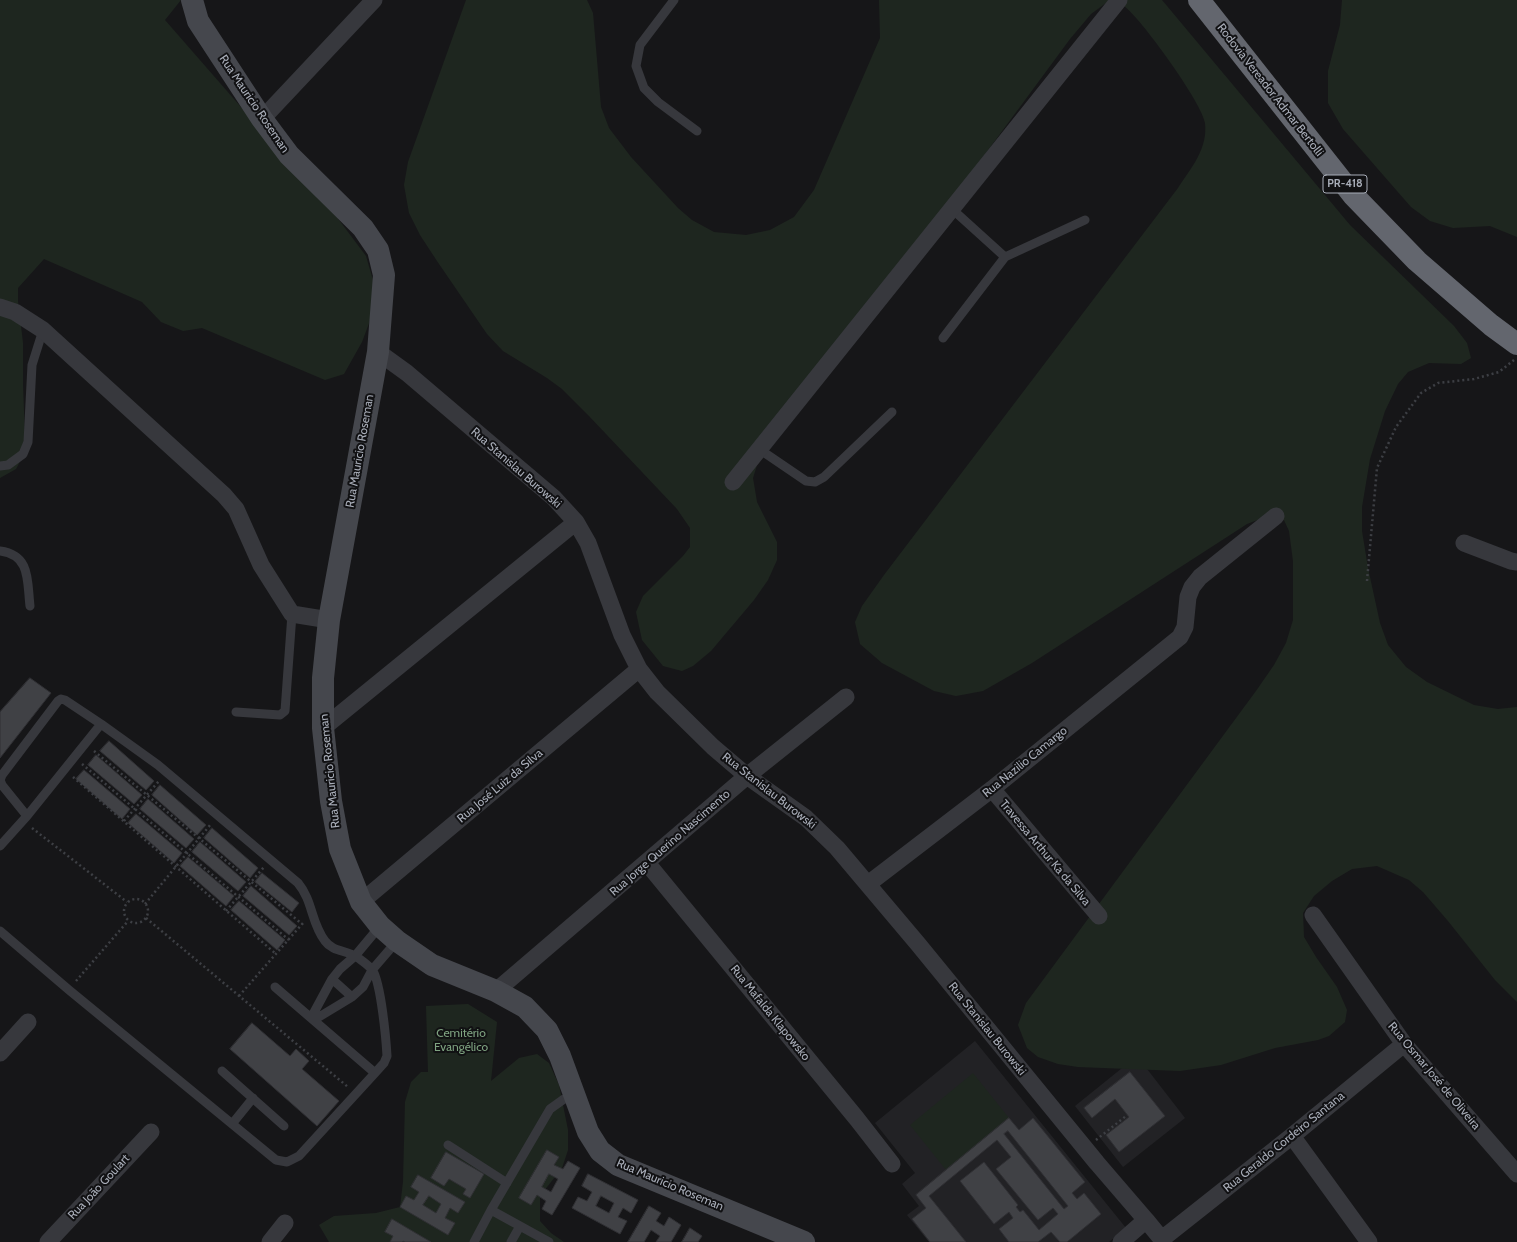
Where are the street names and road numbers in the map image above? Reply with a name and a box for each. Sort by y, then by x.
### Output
street label: Rodovia Vereador Admar Bertolli [1214,21,1326,159]
street label: Rua Mauricio Roseman [216,52,292,156]
road number: PR-418 [1323,175,1367,193]
street label: Rua Mauricio Roseman [343,393,377,509]
street label: Rua Stanislau Burowski [468,425,564,511]
street label: Rua Mauricio Roseman [317,713,343,829]
street label: Rua Nazilio Camargo [980,724,1070,800]
street label: Rua José Luiz da Silva [454,746,546,826]
street label: Rua Stanislau Burowski [719,750,819,832]
street label: Rua Jorge Querino Nascimento [607,787,733,899]
street label: Travessa Arthur Ka da Silva [997,797,1093,909]
street label: Rua Mafalda Klapowsko [727,962,813,1064]
street label: Rua Stanislau Burowski [945,980,1029,1078]
street label: Rua Osmar José de Oliveira [1385,1019,1483,1133]
street label: Rua Geraldo Cordeiro Santana [1221,1089,1347,1195]
street label: Rua João Goulart [65,1151,133,1223]
street label: Rua Mauricio Roseman [614,1156,726,1214]

